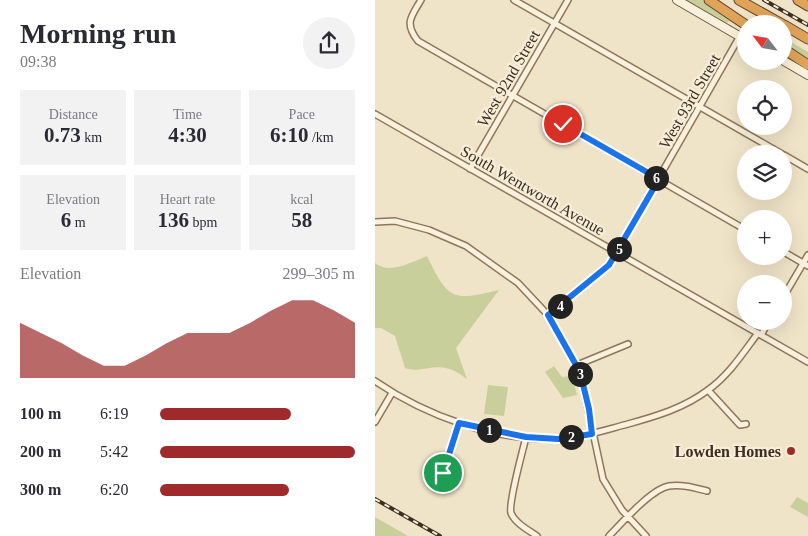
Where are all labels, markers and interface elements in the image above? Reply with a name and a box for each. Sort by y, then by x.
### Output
north arrow [737,15,793,70]
map controls [737,15,792,330]
button: share [303,17,355,69]
text: Morning run [20,18,176,49]
street label: West 92nd Street [474,26,543,130]
street label: West 93rd Street [656,51,724,152]
text: 09:38 [20,53,56,70]
button: locate [737,80,792,135]
pin [542,103,584,145]
text: Distance [49,107,98,122]
text: Time [173,107,202,122]
text: Pace [289,107,315,122]
icon: check [549,110,577,138]
text: 0.73 [44,123,81,147]
text: 4:30 [168,123,207,147]
text: 6:10 [270,123,308,147]
text: km [81,130,102,145]
text: /km [308,130,334,145]
street label: South Wentworth Avenue [458,142,608,239]
button: layers [737,145,792,200]
pin: 6 [643,166,669,190]
text: 6 [653,171,660,186]
text: Elevation [46,192,100,207]
text: Heart rate [160,192,215,207]
text: kcal [290,192,313,207]
text: 6 [61,208,71,232]
text: 136 [158,208,189,232]
text: 58 [291,208,312,232]
button: + [737,210,792,265]
text: m [71,215,86,230]
text: bpm [189,215,217,230]
pin: 5 [607,236,631,262]
text: 5 [616,242,623,257]
text: Elevation [20,265,81,282]
text: 299–305 m [283,265,355,282]
button: − [737,275,792,330]
pin: 4 [547,294,573,318]
text: 4 [557,299,564,314]
pin: 3 [567,362,593,386]
text: 3 [577,367,584,382]
text: 100 m [20,405,61,422]
text: 6:19 [100,405,128,422]
pin: 1 [477,418,501,442]
text: 1 [486,423,493,438]
pin: 2 [559,424,583,450]
text: 2 [568,430,575,445]
text: 200 m [20,443,61,460]
text: 5:42 [100,443,128,460]
place label: Lowden Homes [675,443,781,460]
marker: Lowden Homes [785,445,797,457]
pin [422,452,464,494]
icon: arrive [429,459,457,487]
text: 300 m [20,481,61,498]
text: 6:20 [100,481,128,498]

